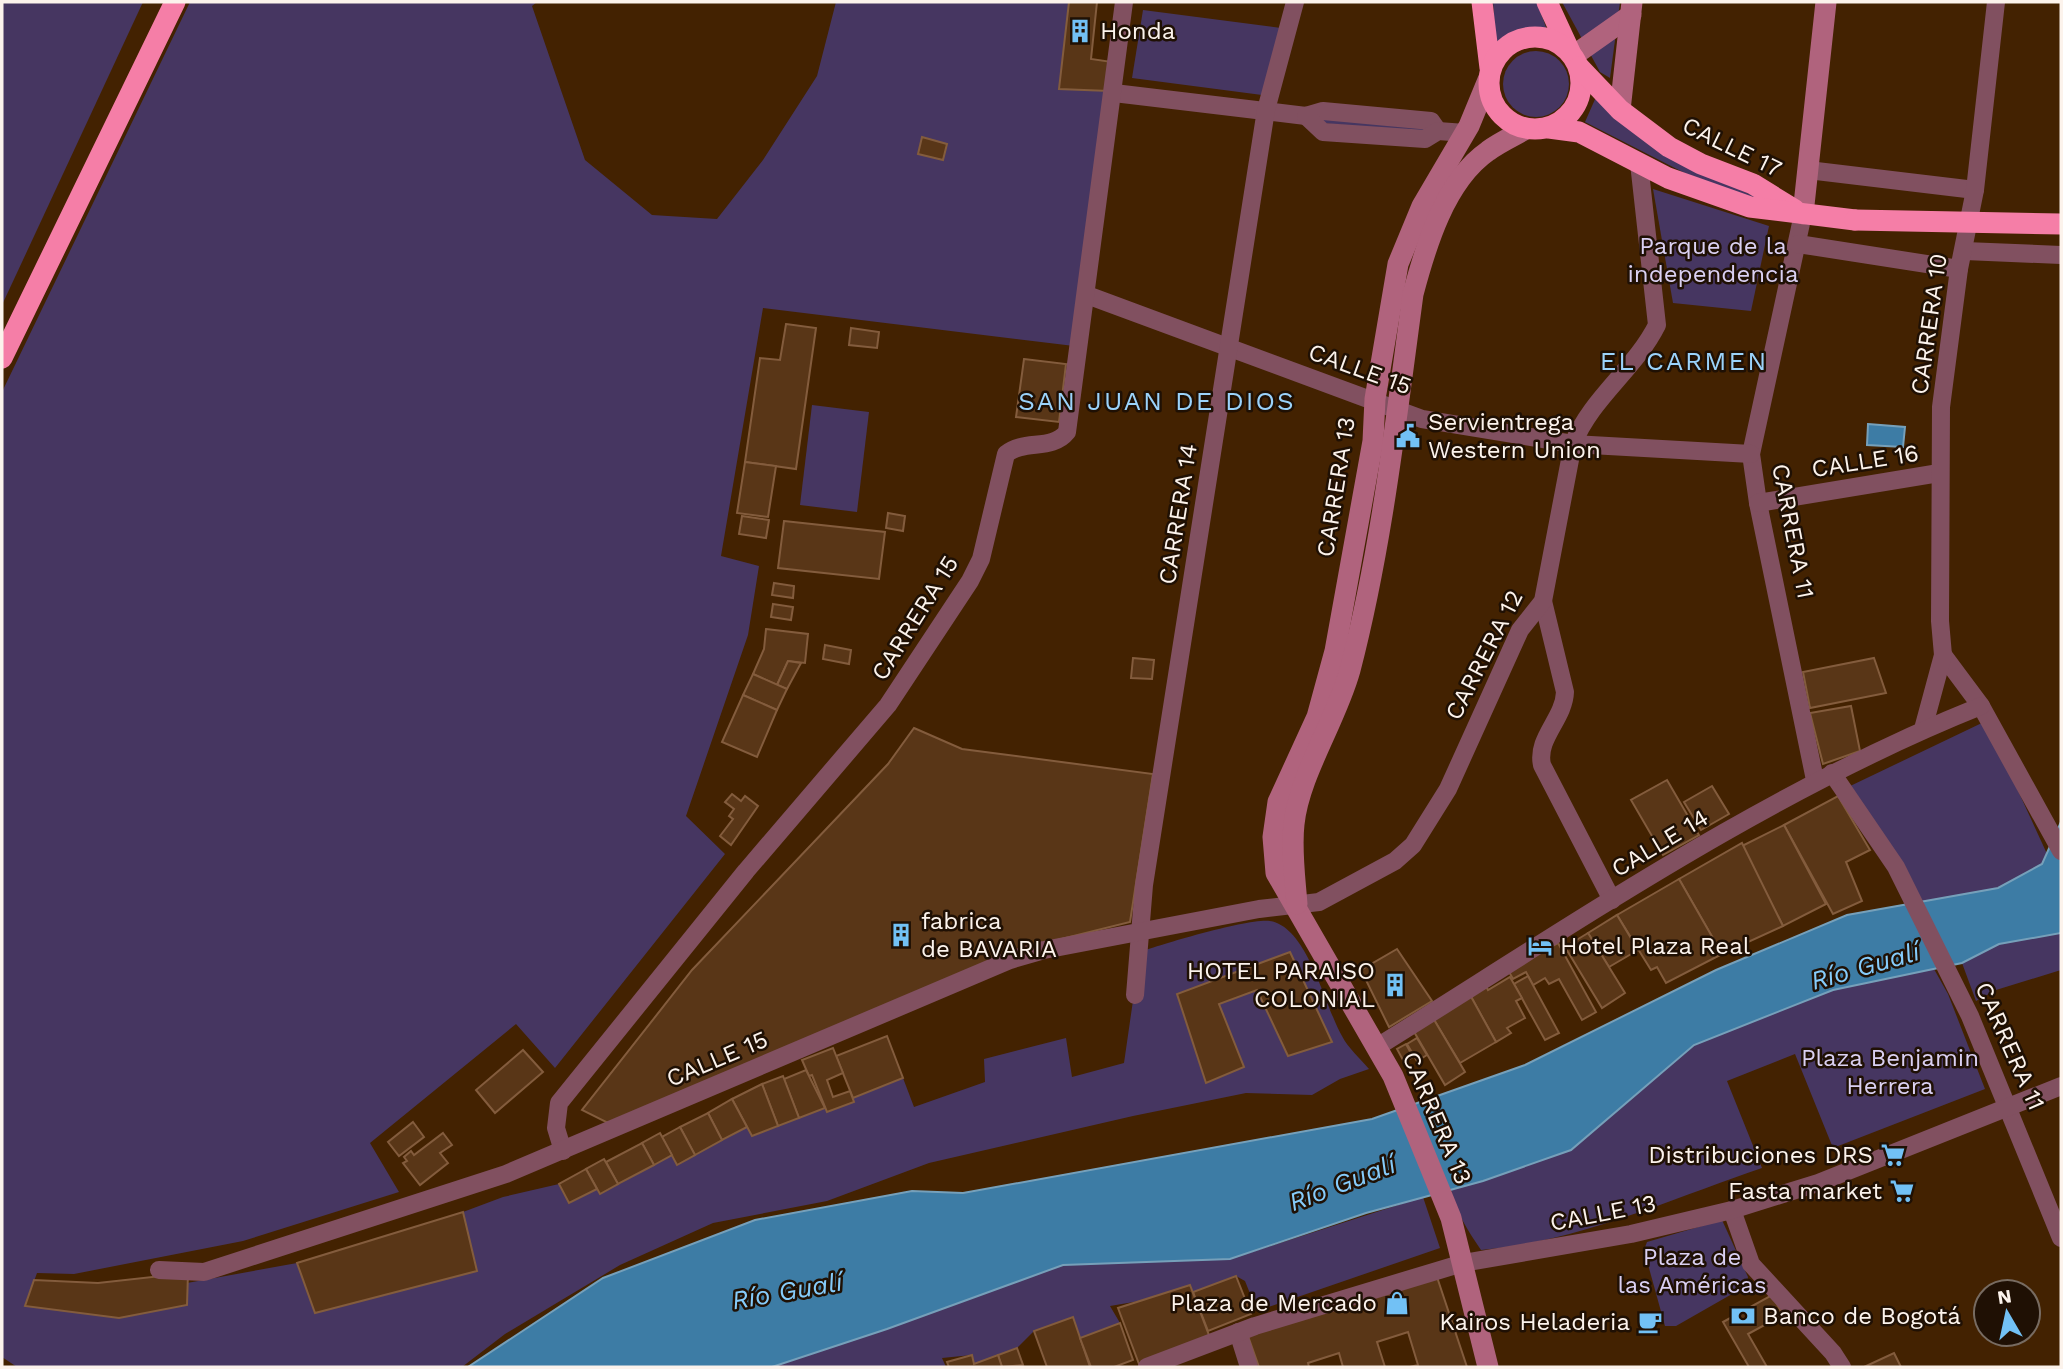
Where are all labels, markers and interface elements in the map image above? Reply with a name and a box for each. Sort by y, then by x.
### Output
building icon: Honda [1066,17,1094,45]
place label: Honda [1100,17,1175,45]
street label: CALLE 17 [1678,111,1786,183]
park label: Parque de la independencia [1627,232,1799,288]
street label: CARRERA 10 [1905,252,1953,396]
street label: CALLE 15 [1305,337,1415,401]
district label: EL CARMEN [1600,346,1768,376]
district label: SAN JUAN DE DIOS [1018,386,1296,416]
place label: Servientrega Western Union [1428,408,1601,464]
street label: CARRERA 13 [1311,415,1361,559]
public building icon: Servientrega Western Union [1394,422,1422,450]
street label: CALLE 16 [1809,439,1921,483]
street label: CARRERA 14 [1153,442,1203,586]
street label: CARRERA 11 [1766,461,1820,601]
street label: CARRERA 15 [866,551,964,685]
street label: CARRERA 12 [1439,586,1529,724]
street label: CALLE 14 [1606,803,1714,883]
place label: fabrica de BAVARIA [921,907,1057,963]
building icon: fabrica de BAVARIA [887,921,915,949]
hotel icon: Hotel Plaza Real [1526,932,1554,960]
place label: Hotel Plaza Real [1560,932,1751,960]
water label: Río Gualí [1807,935,1926,996]
place label: HOTEL PARAISO COLONIAL [1187,957,1375,1013]
building icon: HOTEL PARAISO COLONIAL [1381,971,1409,999]
street label: CARRERA 11 [1969,978,2051,1114]
street label: CALLE 15 [662,1025,772,1093]
park label: Plaza Benjamin Herrera [1801,1044,1979,1100]
street label: CARRERA 13 [1396,1047,1478,1189]
place label: Distribuciones DRS [1648,1141,1873,1169]
supermarket icon: Distribuciones DRS [1879,1141,1907,1169]
water label: Río Gualí [1284,1148,1403,1217]
place label: Fasta market [1728,1177,1882,1205]
supermarket icon: Fasta market [1888,1177,1916,1205]
street label: CALLE 13 [1548,1189,1658,1237]
park label: Plaza de las Américas [1617,1243,1767,1299]
water label: Río Gualí [729,1266,848,1315]
north arrow [1972,1278,2042,1348]
text: N [1996,1284,2013,1309]
place label: Plaza de Mercado [1170,1289,1377,1317]
shop icon: Plaza de Mercado [1383,1289,1411,1317]
bank icon: Banco de Bogotá [1729,1302,1757,1330]
place label: Banco de Bogotá [1763,1302,1961,1330]
place label: Kairos Heladeria [1439,1308,1630,1336]
cafe icon: Kairos Heladeria [1636,1308,1664,1336]

